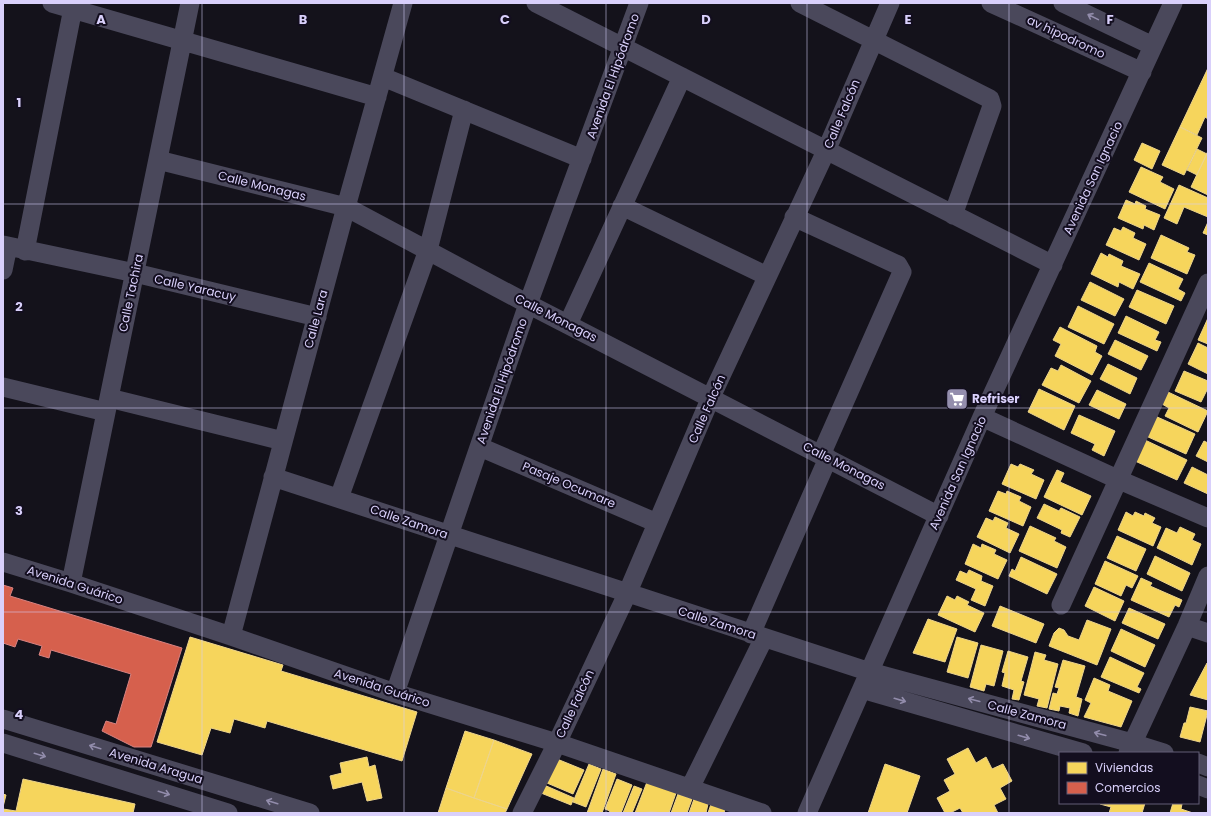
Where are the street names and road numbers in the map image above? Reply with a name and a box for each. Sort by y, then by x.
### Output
street label: Avenida El Hipódromo [582,11,643,141]
street label: av hipodromo [1024,11,1109,62]
street label: Calle Falcón [819,77,864,151]
street label: Avenida San Ignacio [1059,118,1126,237]
street label: Calle Monagas [216,166,308,205]
street label: Calle Tachira [114,252,147,333]
street label: Calle Yaracuy [153,270,238,305]
street label: Calle Lara [300,288,331,350]
street label: Calle Monagas [512,290,600,346]
street label: Avenida El Hipódromo [472,315,531,446]
street label: Calle Falcón [684,372,729,446]
street label: Avenida San Ignacio [925,413,990,533]
street label: Calle Monagas [800,438,888,494]
street label: Pasaje Ocumare [520,457,618,512]
street label: Calle Zamora [368,500,450,543]
street label: Avenida Guárico [25,561,126,608]
street label: Calle Zamora [676,602,758,643]
street label: Avenida Guárico [332,664,433,711]
street label: Calle Falcón [551,667,598,741]
street label: Calle Zamora [986,696,1069,733]
street label: Avenida Aragua [107,743,205,788]

